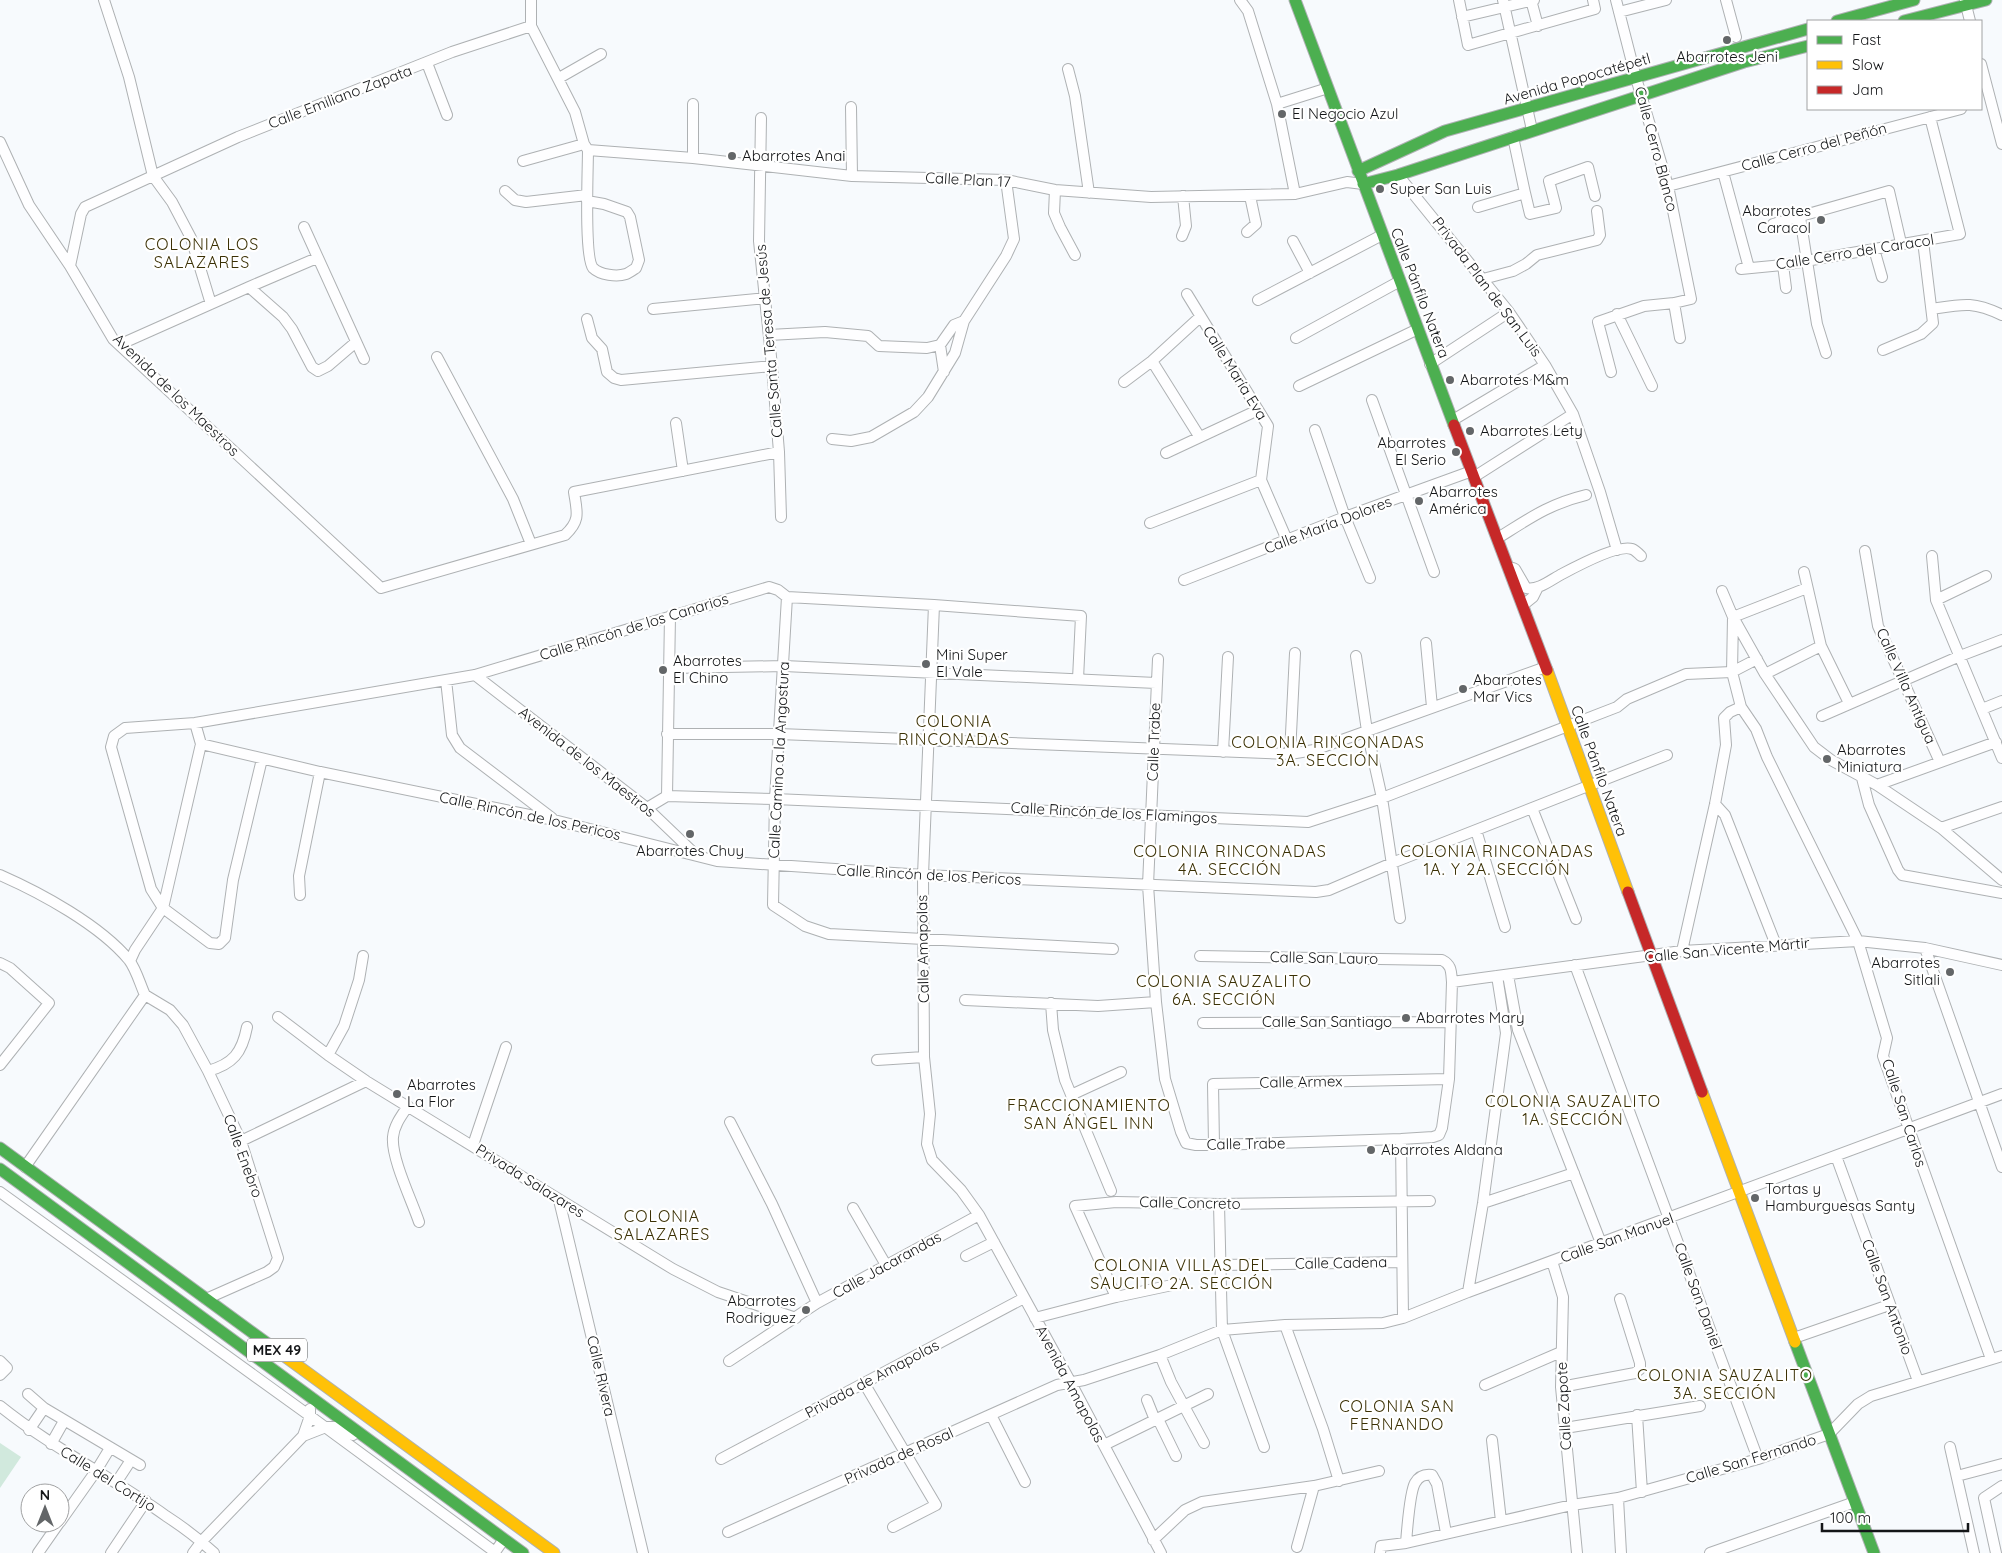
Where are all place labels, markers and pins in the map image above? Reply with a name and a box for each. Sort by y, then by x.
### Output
marker: Abarrotes Jeni [1721,34,1733,46]
place label: Abarrotes Jeni [1676,47,1778,66]
place label: El Negocio Azul [1292,104,1399,123]
marker: El Negocio Azul [1276,108,1288,120]
place label: Abarrotes Anai [742,146,845,165]
marker: Abarrotes Anai [726,150,738,162]
place label: Super San Luis [1390,179,1491,198]
marker: Super San Luis [1374,183,1386,195]
place label: Abarrotes Caracol [1742,201,1811,237]
marker: Abarrotes Caracol [1815,214,1827,226]
place label: Abarrotes M&m [1460,370,1569,389]
marker: Abarrotes M&m [1444,374,1456,386]
place label: Abarrotes Lety [1480,421,1583,440]
marker: Abarrotes Lety [1464,425,1476,437]
place label: Abarrotes El Serio [1377,433,1446,469]
marker: Abarrotes El Serio [1450,446,1462,458]
place label: Abarrotes América [1429,482,1498,518]
marker: Abarrotes América [1413,495,1425,507]
place label: Mini Super El Vale [936,645,1008,681]
place label: Abarrotes El Chino [673,651,742,687]
marker: Mini Super El Vale [920,658,932,670]
marker: Abarrotes El Chino [657,664,669,676]
place label: Abarrotes Mar Vics [1473,670,1542,706]
marker: Abarrotes Mar Vics [1457,683,1469,695]
place label: Abarrotes Miniatura [1837,740,1906,776]
marker: Abarrotes Miniatura [1821,753,1833,765]
marker: Abarrotes Chuy [684,828,696,840]
place label: Abarrotes Chuy [636,841,744,860]
place label: Abarrotes Sitlali [1871,953,1940,989]
marker: Abarrotes Sitlali [1944,966,1956,978]
place label: Abarrotes Mary [1416,1008,1525,1027]
marker: Abarrotes Mary [1400,1012,1412,1024]
place label: Abarrotes La Flor [407,1075,476,1111]
marker: Abarrotes La Flor [391,1088,403,1100]
place label: Abarrotes Aldana [1381,1140,1503,1159]
marker: Abarrotes Aldana [1365,1144,1377,1156]
place label: Tortas y Hamburguesas Santy [1765,1179,1915,1215]
marker: Tortas y Hamburguesas Santy [1749,1192,1761,1204]
place label: Abarrotes Rodriguez [725,1291,796,1327]
marker: Abarrotes Rodriguez [800,1304,812,1316]

